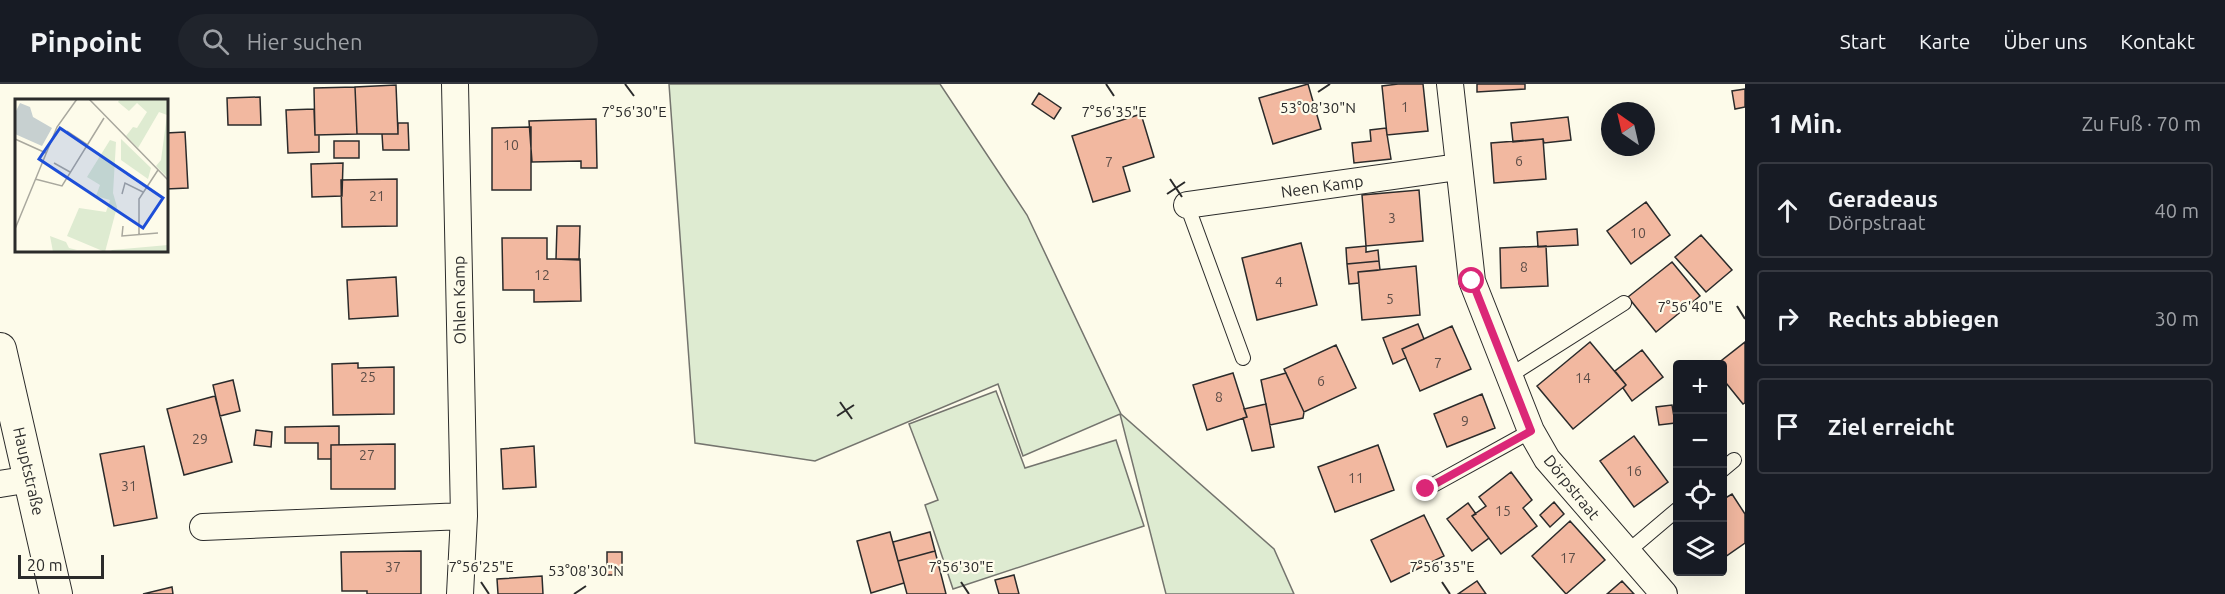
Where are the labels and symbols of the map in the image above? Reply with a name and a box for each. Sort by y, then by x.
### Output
inset map [15,99,168,252]
text: 53°08'30"N [1280,99,1356,116]
house number: 1 [1401,99,1409,115]
north arrow [1601,102,1655,156]
text: 7°56'30"E [601,103,667,120]
text: 7°56'35"E [1081,103,1147,120]
house number: 10 [503,137,519,153]
house number: 6 [1515,153,1523,169]
house number: 7 [1105,154,1113,170]
street label: Neen Kamp [1280,171,1364,201]
house number: 21 [369,188,385,204]
house number: 3 [1388,210,1396,226]
house number: 10 [1630,225,1646,241]
street label: Ohlen Kamp [449,256,469,344]
house number: 8 [1520,259,1528,275]
house number: 12 [534,267,550,283]
route start [1458,267,1484,293]
house number: 4 [1275,274,1283,290]
house number: 5 [1386,291,1394,307]
text: 7°56'40"E [1657,298,1723,315]
house number: 7 [1434,355,1442,371]
house number: 25 [360,369,376,385]
house number: 14 [1575,370,1591,386]
house number: 6 [1317,373,1325,389]
house number: 8 [1215,389,1223,405]
house number: 9 [1461,413,1469,429]
street label: Hauptstraße [10,425,48,517]
house number: 29 [192,431,208,447]
house number: 27 [359,447,375,463]
street label: Dörpstraat [1540,451,1604,524]
house number: 16 [1626,463,1642,479]
house number: 11 [1348,470,1364,486]
route end [1412,475,1438,501]
house number: 31 [121,478,137,494]
house number: 15 [1495,503,1511,519]
house number: 17 [1560,550,1576,566]
scale bar [18,552,104,580]
text: 7°56'25"E [448,558,514,575]
text: 7°56'30"E [928,558,994,575]
text: 7°56'35"E [1409,558,1475,575]
house number: 37 [385,559,401,575]
text: 53°08'30"N [548,562,624,579]

